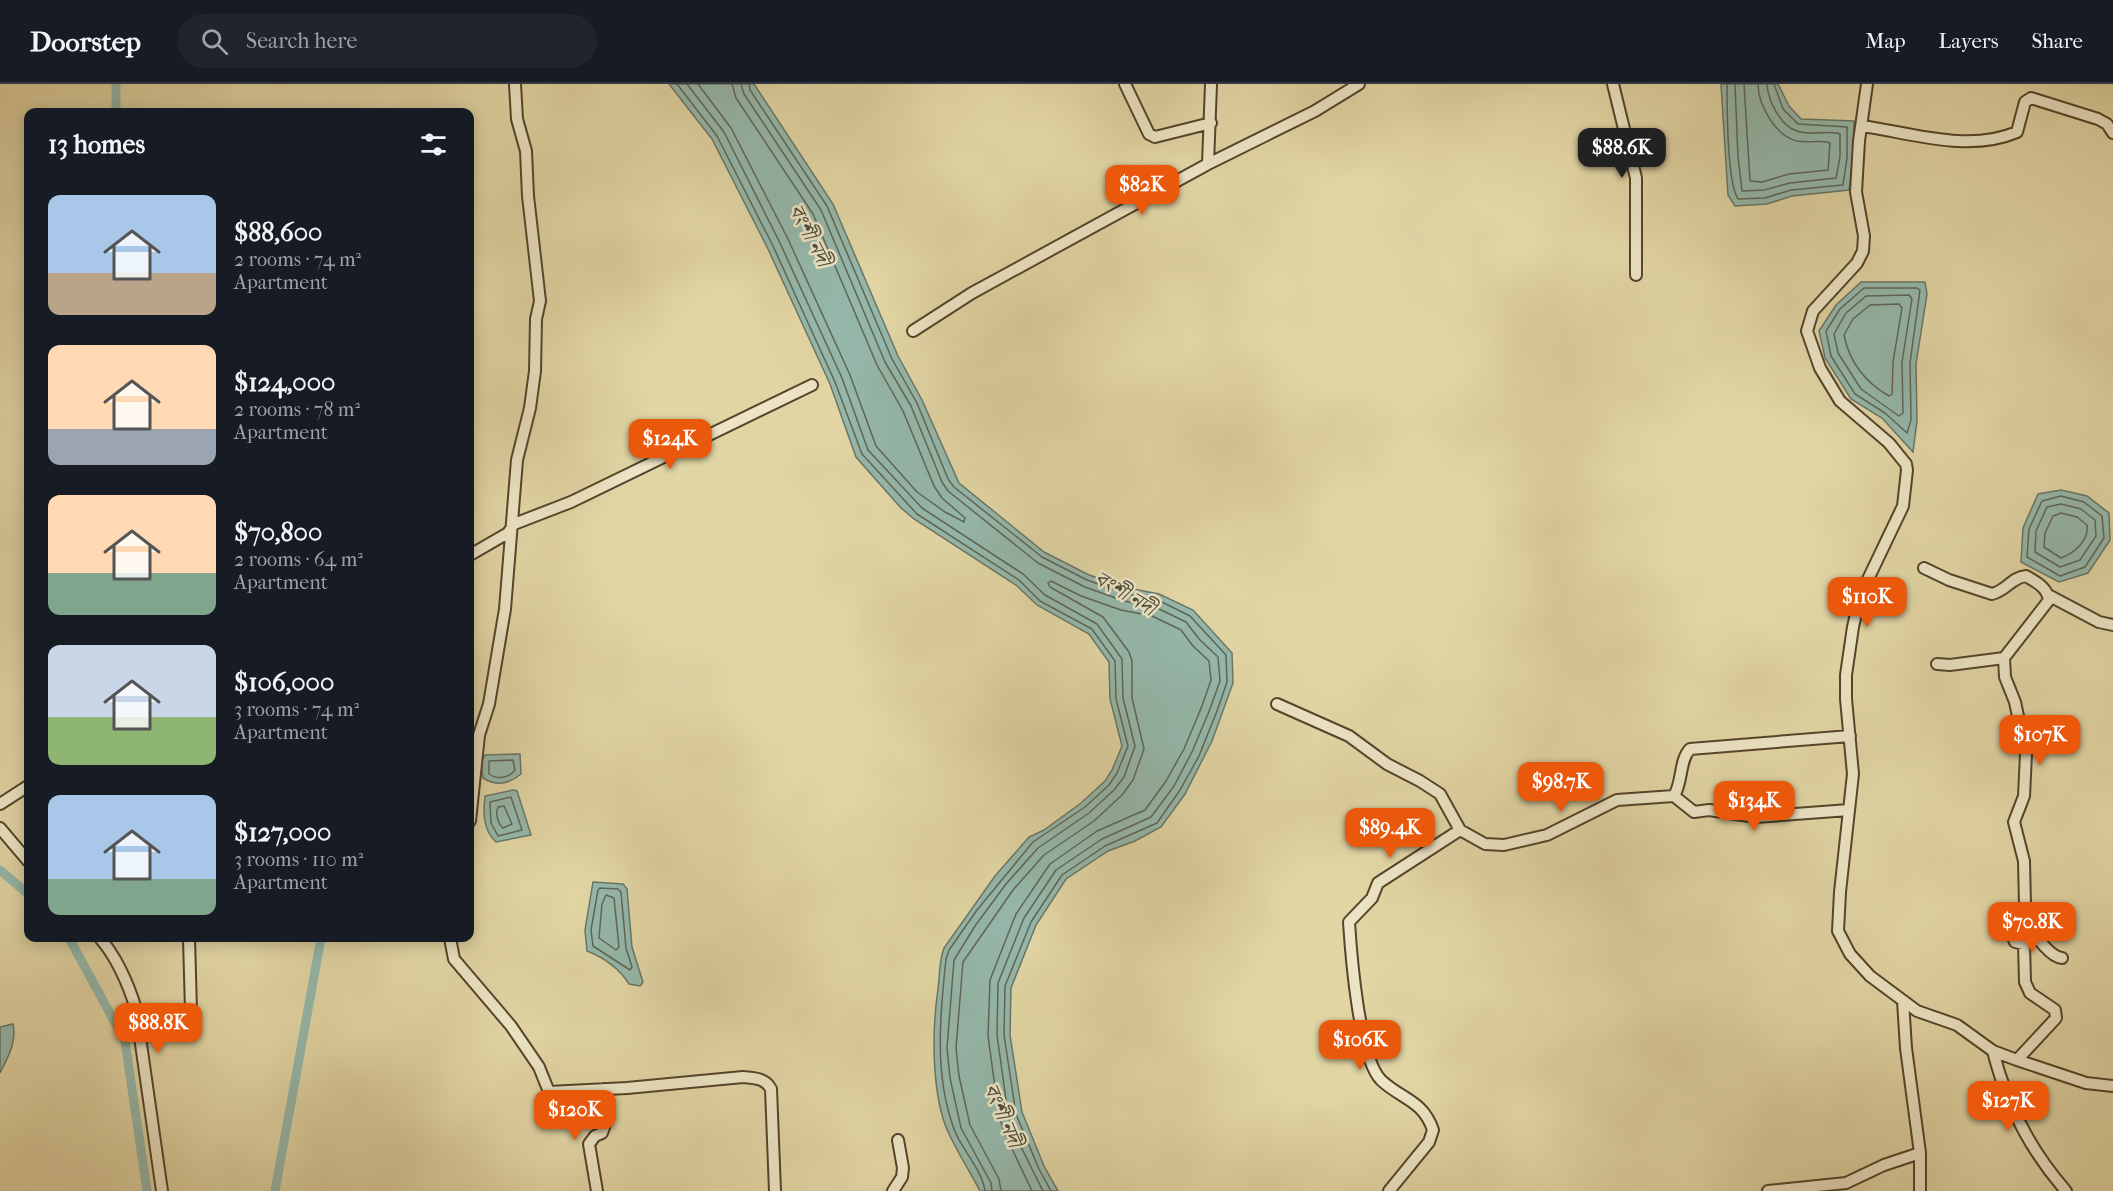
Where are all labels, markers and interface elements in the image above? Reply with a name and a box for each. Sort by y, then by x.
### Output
search box [177,14,597,68]
text: Doorstep [30,25,141,58]
icon: search [198,25,231,58]
text: Search here [246,28,357,54]
text: Map [1865,29,1906,53]
text: Layers [1939,29,1998,53]
text: Share [2031,29,2083,53]
icon: filters [417,128,450,161]
pin: $88.6K [1573,128,1671,179]
text: 13 homes [48,129,145,160]
text: $88.6K [1592,136,1652,159]
pin: $82K [1106,165,1178,216]
text: $82K [1119,173,1165,196]
water label: বংশী নদী [784,200,838,273]
text: $88,600 [234,217,322,248]
icon: home [96,219,168,291]
text: 2 rooms · 74 m² [234,248,361,271]
text: Apartment [234,271,328,294]
text: $124,000 [234,367,335,398]
icon: home [96,369,168,441]
text: 2 rooms · 78 m² [234,398,360,421]
pin: $124K [628,419,712,470]
text: Apartment [234,421,328,444]
text: $124K [643,427,697,450]
text: $70,800 [234,517,322,548]
icon: home [96,519,168,591]
text: 2 rooms · 64 m² [234,548,363,571]
water label: বংশী নদী [1090,565,1163,622]
text: Apartment [234,571,328,594]
pin: $110K [1825,577,1909,628]
text: $110K [1842,585,1892,608]
text: $106,000 [234,667,334,698]
icon: home [96,669,168,741]
text: 3 rooms · 74 m² [234,698,359,721]
pin: $107K [1998,715,2082,766]
text: Apartment [234,721,328,744]
text: $107K [2013,723,2067,746]
pin: $98.7K [1512,762,1610,813]
text: $98.7K [1532,770,1590,793]
pin: $134K [1712,781,1796,832]
text: $134K [1728,789,1780,812]
pin: $89.4K [1341,808,1439,859]
text: $89.4K [1359,816,1421,839]
text: $127,000 [234,817,331,848]
icon: home [96,819,168,891]
text: 3 rooms · 110 m² [234,848,363,871]
text: Apartment [234,871,328,894]
pin: $70.8K [1983,902,2081,953]
text: $70.8K [2002,910,2062,933]
pin: $88.8K [109,1003,207,1054]
text: $88.8K [128,1011,188,1034]
pin: $106K [1318,1020,1402,1071]
text: $106K [1333,1028,1387,1051]
water label: বংশী নদী [979,1079,1029,1153]
pin: $127K [1966,1081,2050,1132]
text: $127K [1982,1089,2034,1112]
pin: $120K [533,1090,617,1141]
text: $120K [548,1098,602,1121]

